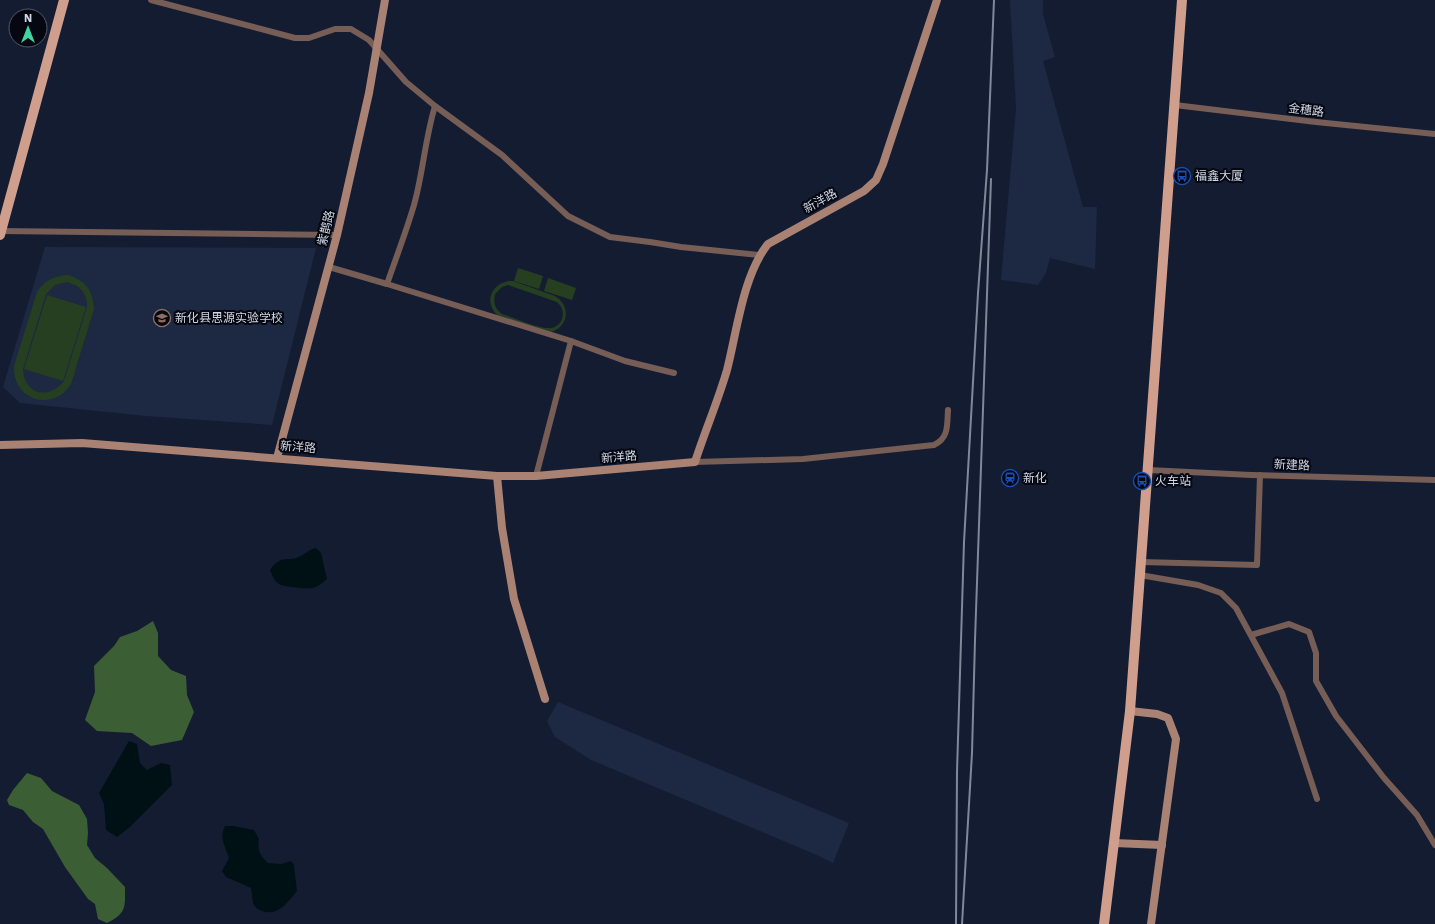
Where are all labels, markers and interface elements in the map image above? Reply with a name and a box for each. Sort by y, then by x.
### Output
north arrow [8,8,48,48]
text: N [24,12,32,25]
street label: 金穗路 [1287,101,1325,119]
bus stop icon: 福鑫大厦 [1172,166,1192,186]
place label: 福鑫大厦 [1195,169,1243,183]
street label: 新洋路 [801,186,839,216]
street label: 紫鹊路 [315,209,337,247]
school or university icon: 新化县思源实验学校 [152,308,172,328]
place label: 新化县思源实验学校 [175,311,283,325]
street label: 新洋路 [279,438,317,456]
street label: 新洋路 [600,448,638,466]
street label: 新建路 [1274,457,1310,473]
station icon: 新化 [1000,468,1020,488]
place label: 新化 [1023,471,1047,485]
bus stop icon: 火车站 [1132,471,1152,491]
place label: 火车站 [1155,474,1191,488]

